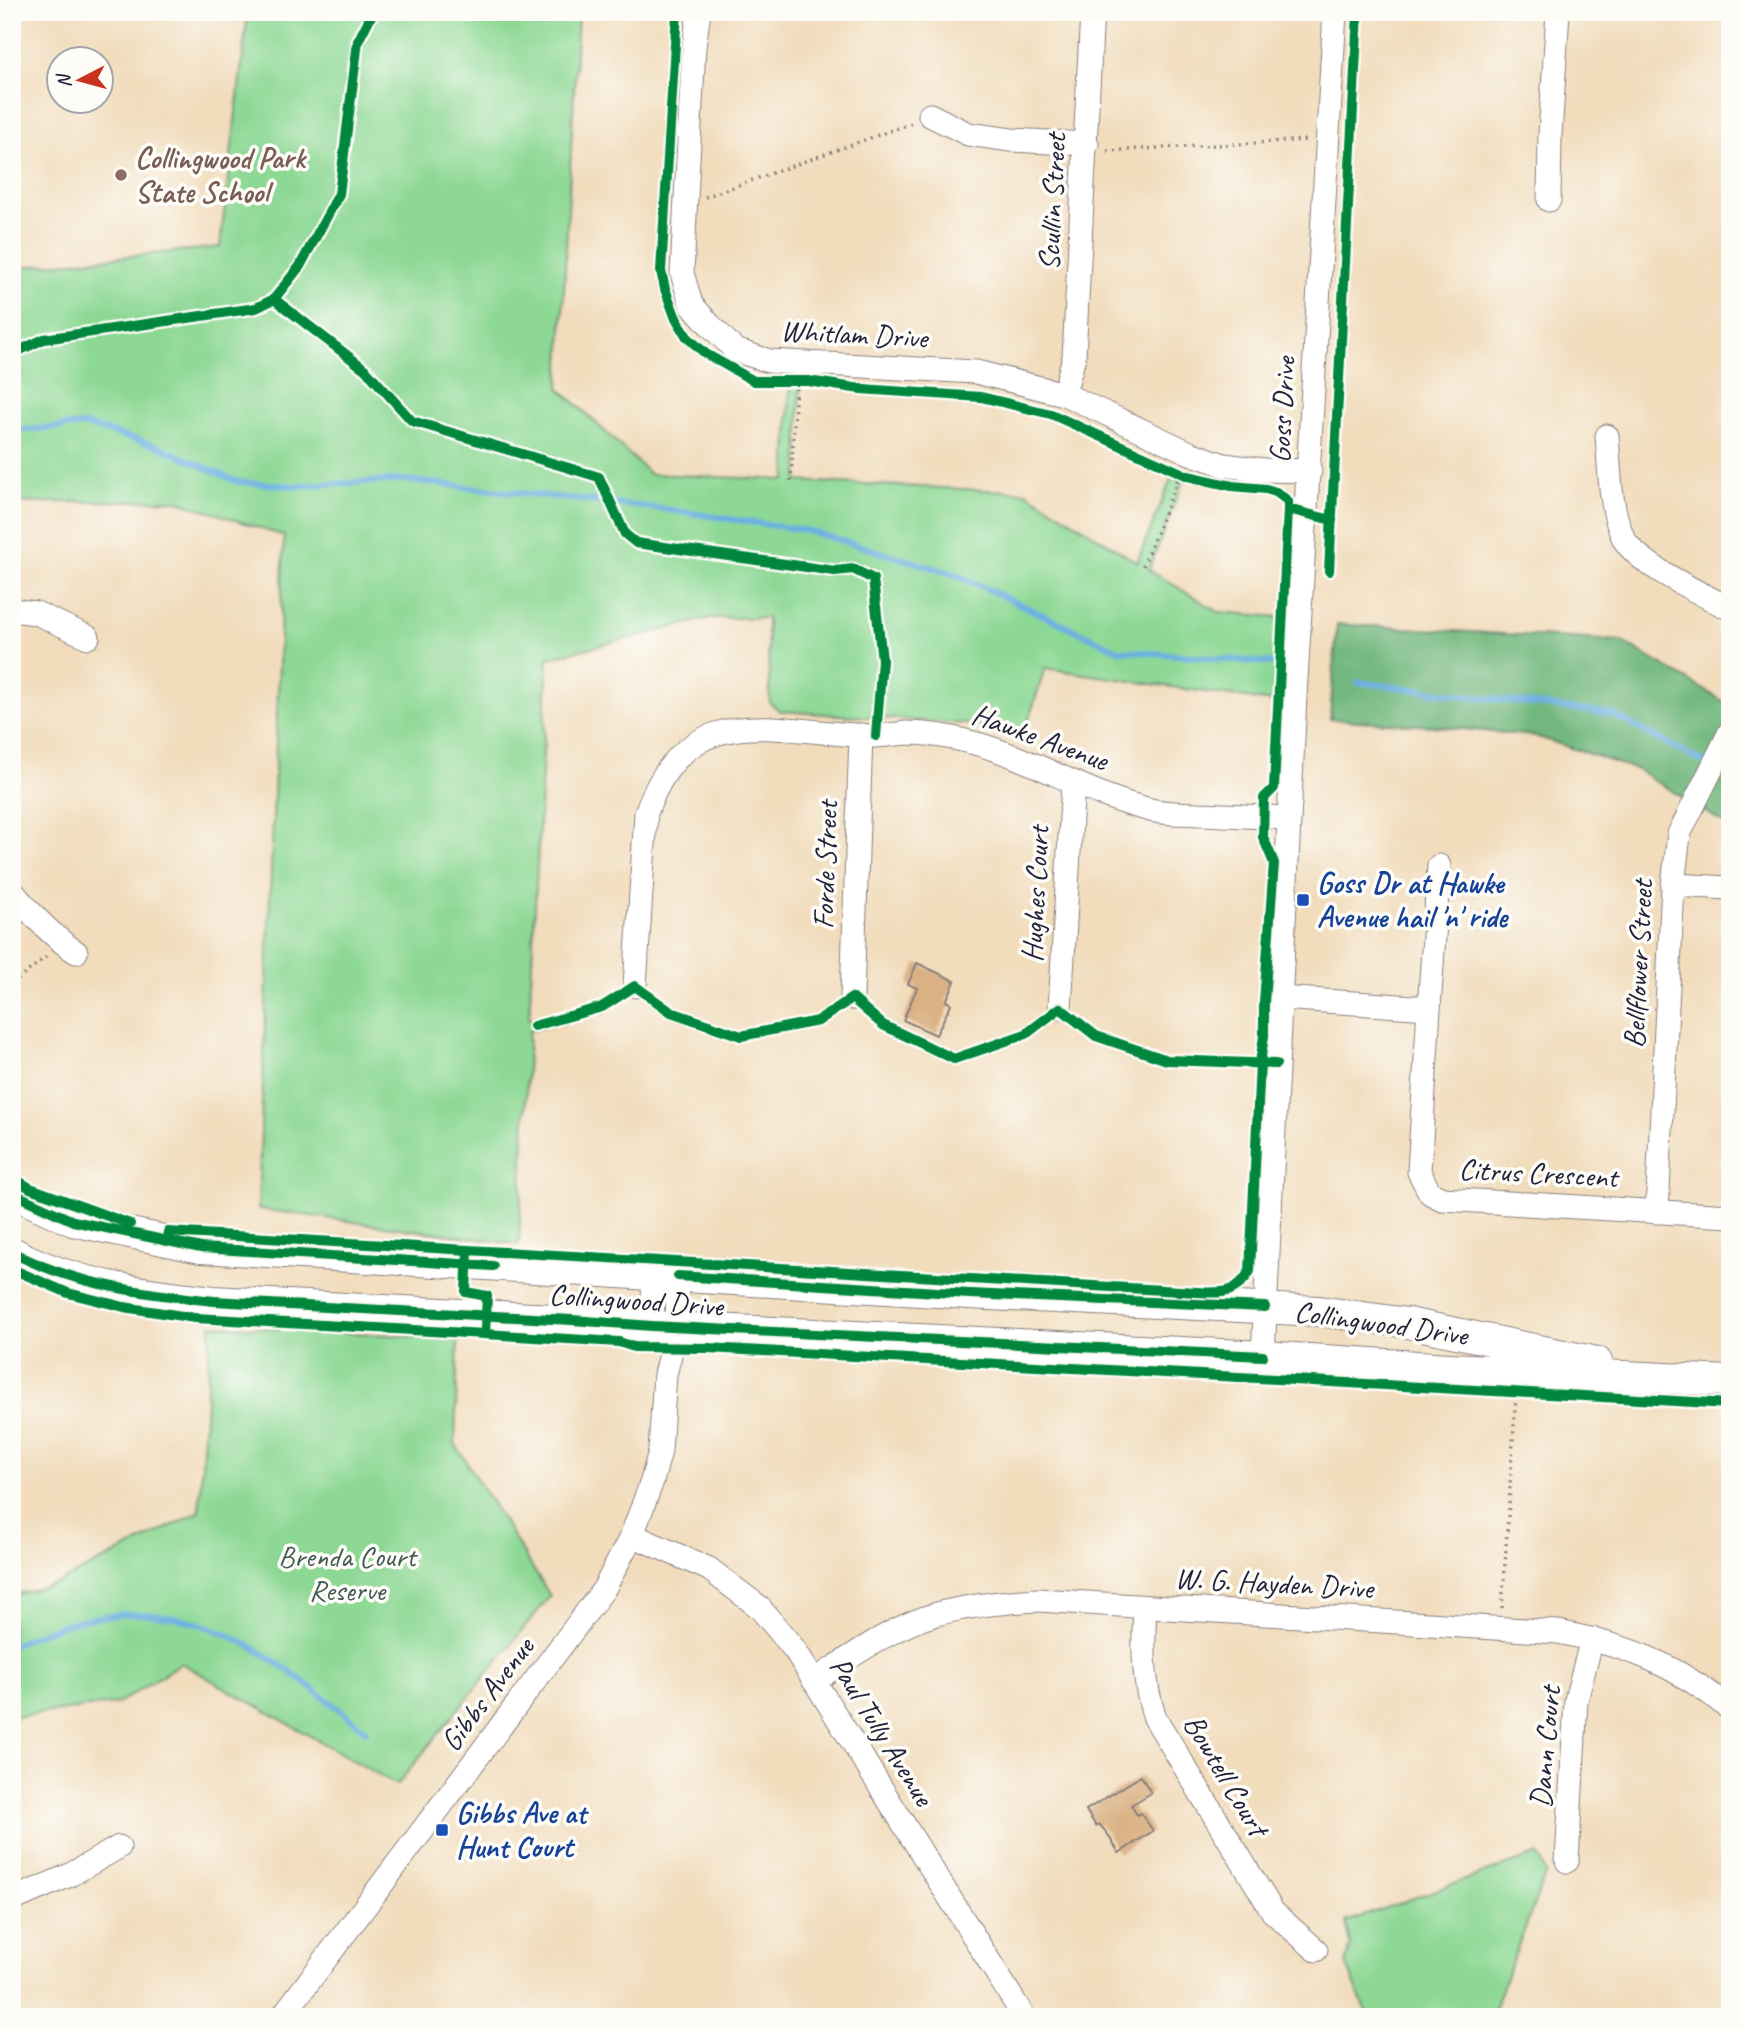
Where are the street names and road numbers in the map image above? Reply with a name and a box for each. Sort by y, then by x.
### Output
street label: Scullin Street [1029,130,1075,271]
street label: Whitlam Drive [780,311,930,357]
street label: Goss Drive [1260,354,1304,464]
street label: Hawke Avenue [967,695,1115,780]
street label: Forde Street [804,797,846,930]
street label: Hughes Court [1012,822,1058,963]
street label: Bellflower Street [1615,876,1662,1049]
street label: Citrus Crescent [1458,1150,1621,1196]
street label: Collingwood Drive [548,1275,726,1325]
street label: Collingwood Drive [1292,1292,1472,1354]
street label: W. G. Hayden Drive [1174,1559,1376,1607]
street label: Gibbs Avenue [432,1628,544,1759]
street label: Paul Tully Avenue [821,1650,944,1814]
street label: Dann Court [1521,1682,1569,1809]
street label: Bowtell Court [1175,1707,1279,1846]

